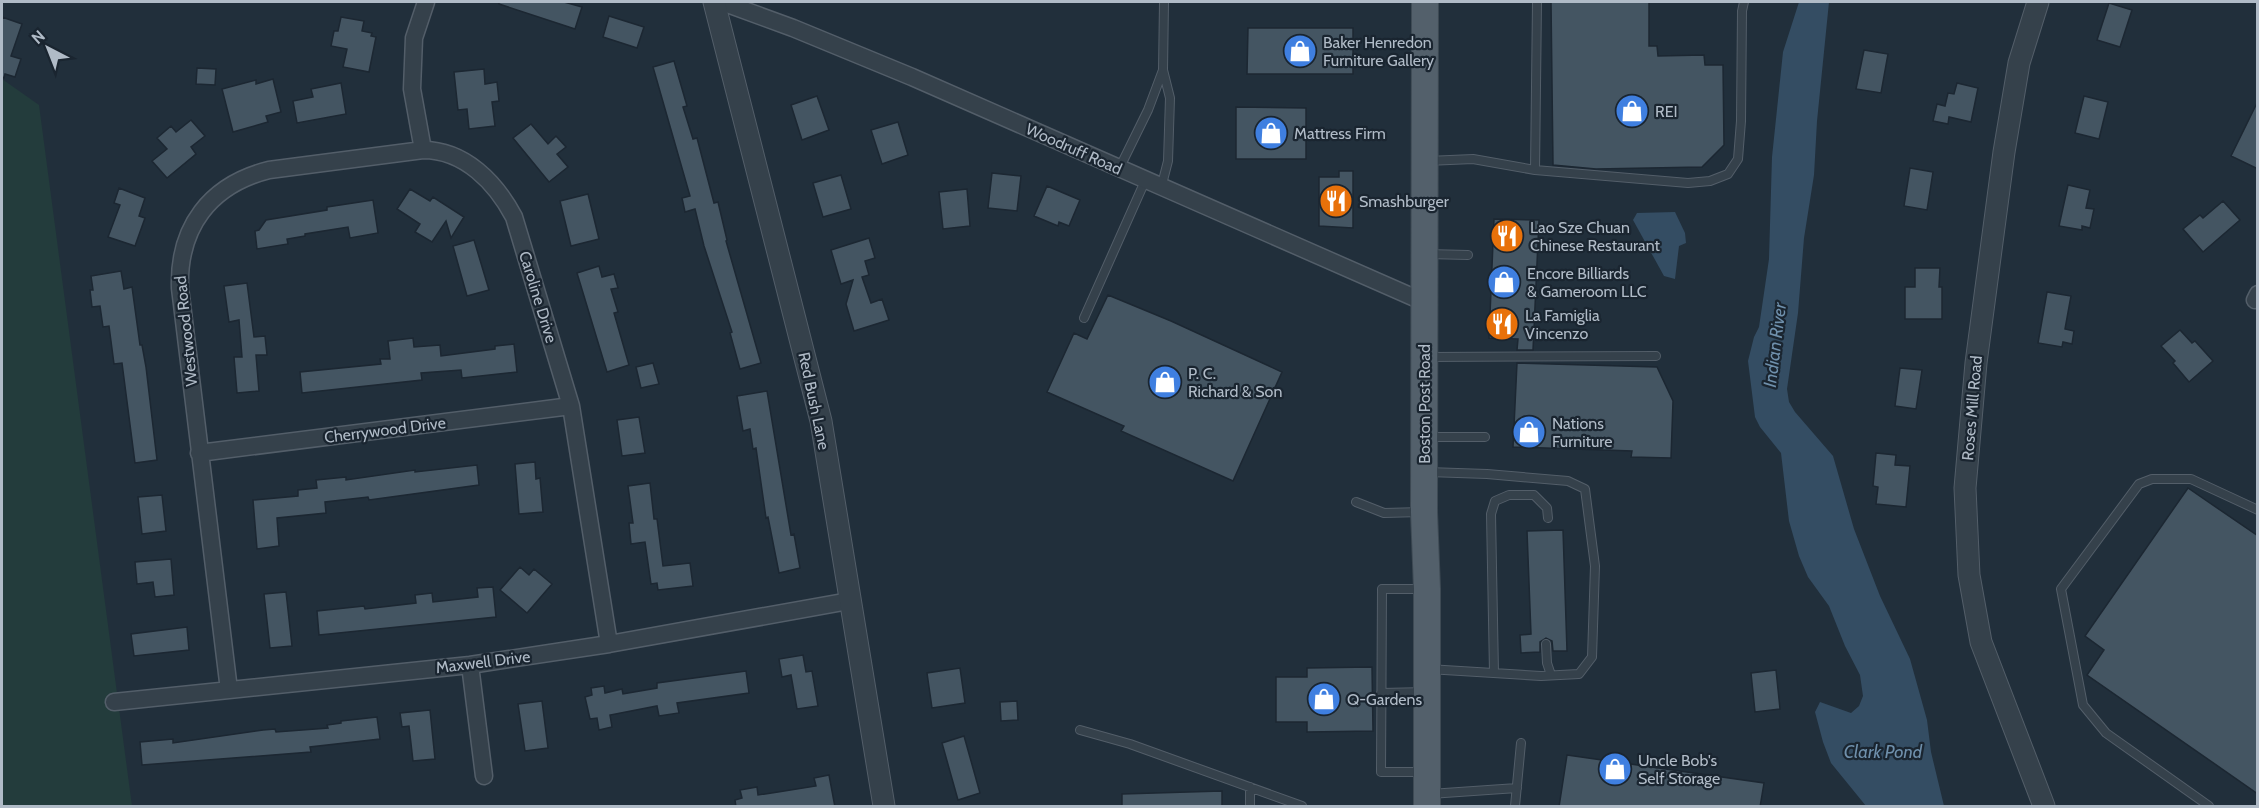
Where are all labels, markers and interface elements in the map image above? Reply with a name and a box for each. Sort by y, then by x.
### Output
north arrow [18,18,78,78]
text: N [28,26,49,48]
shop icon: Baker Henredon Furniture Gallery [1282,33,1318,69]
place label: Baker Henredon Furniture Gallery [1323,33,1434,70]
shop icon: REI [1614,93,1650,129]
place label: REI [1655,102,1678,121]
shop icon: Mattress Firm [1253,115,1289,151]
street label: Woodruff Road [1023,119,1125,179]
place label: Mattress Firm [1294,124,1386,143]
restaurant icon: Smashburger [1318,183,1354,219]
place label: Smashburger [1359,192,1450,211]
restaurant icon: Lao Sze Chuan Chinese Restaurant [1489,218,1525,254]
place label: Lao Sze Chuan Chinese Restaurant [1530,218,1661,255]
street label: Caroline Drive [515,249,561,345]
shop icon: Encore Billiards & Gameroom LLC [1486,264,1522,300]
place label: Encore Billiards & Gameroom LLC [1527,264,1647,301]
street label: Westwood Road [171,275,201,387]
water label: Indian River [1759,300,1791,389]
restaurant icon: La Famiglia Vincenzo [1484,306,1520,342]
place label: La Famiglia Vincenzo [1525,306,1600,343]
street label: Boston Post Road [1415,344,1434,464]
street label: Red Bush Lane [794,350,834,452]
street label: Roses Mill Road [1958,355,1986,461]
shop icon: P. C. Richard & Son [1147,364,1183,400]
place label: P. C. Richard & Son [1188,364,1282,401]
street label: Cherrywood Drive [323,413,447,447]
shop icon: Nations Furniture [1511,414,1547,450]
place label: Nations Furniture [1552,414,1612,451]
street label: Maxwell Drive [435,647,531,677]
shop icon: Q-Gardens [1306,681,1342,717]
place label: Q-Gardens [1347,690,1422,709]
water label: Clark Pond [1844,741,1923,763]
shop icon: Uncle Bob's Self Storage [1597,751,1633,787]
place label: Uncle Bob's Self Storage [1638,751,1720,788]

